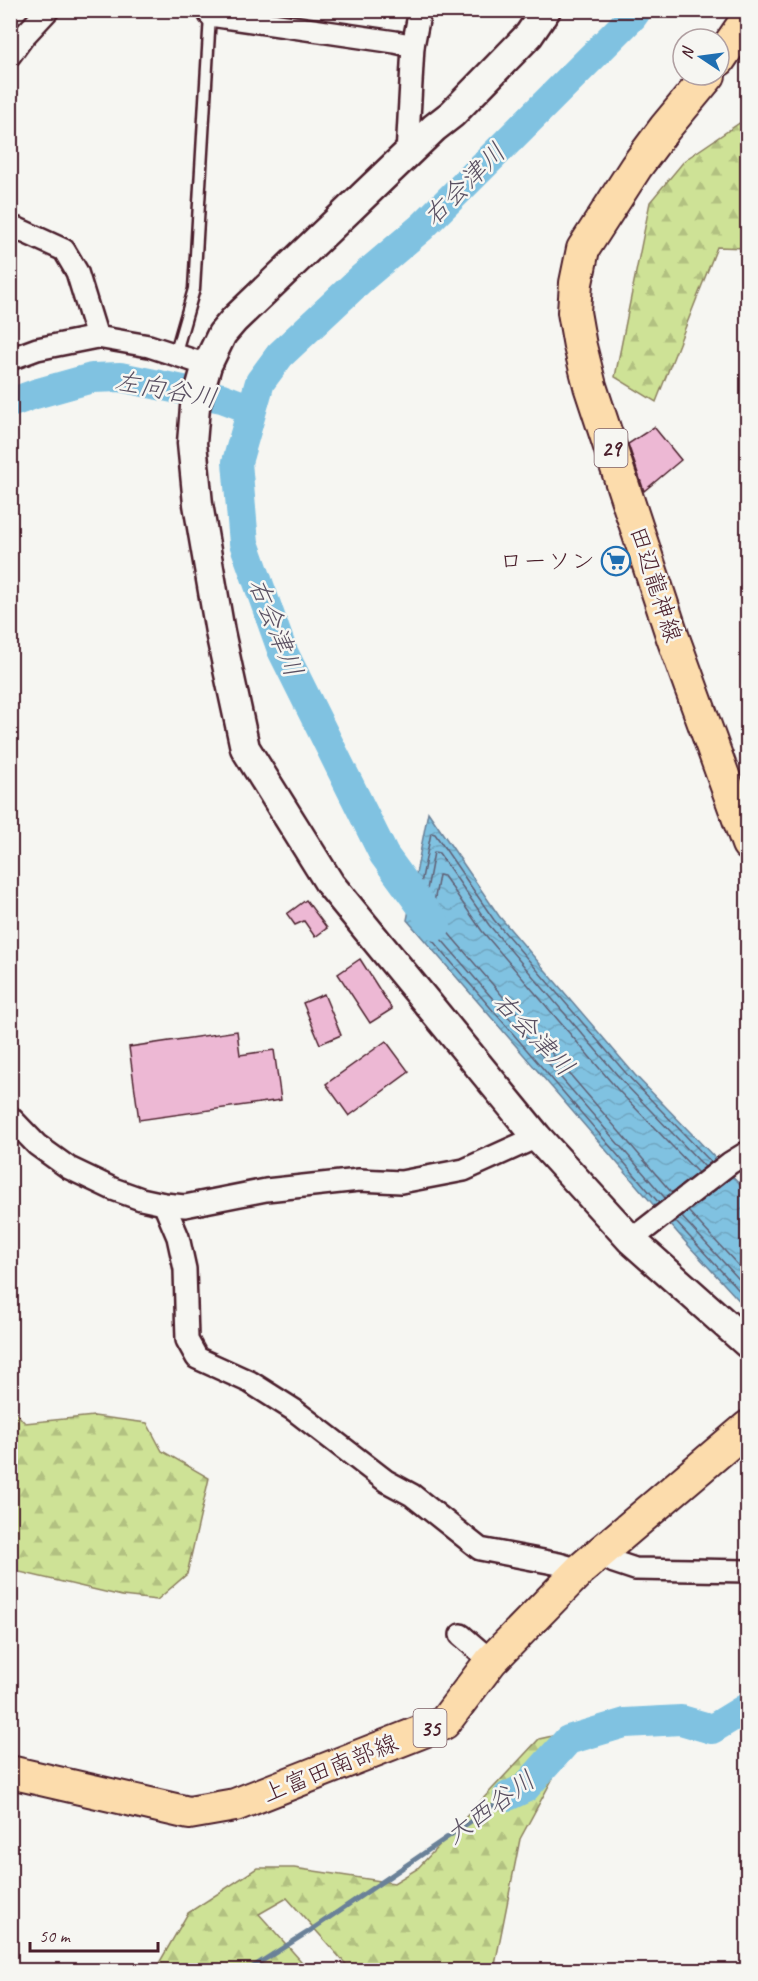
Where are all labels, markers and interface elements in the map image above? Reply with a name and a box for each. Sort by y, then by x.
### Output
north arrow [671,27,731,87]
text: N [677,44,699,61]
water label: 右会津川 [416,136,513,233]
water label: 左向谷川 [112,364,220,415]
road number: 29 [594,429,628,467]
street label: 田辺龍神線 [623,522,689,646]
supermarket icon: ローソン [600,545,632,577]
place label: ローソン [499,546,595,576]
water label: 右会津川 [241,573,310,682]
water label: 右会津川 [486,985,582,1083]
road number: 35 [414,1709,446,1747]
street label: 上富田南部線 [258,1727,402,1809]
water label: 大西谷川 [439,1763,542,1851]
scale bar [30,1915,158,1953]
text: 50 m [39,1925,72,1947]

